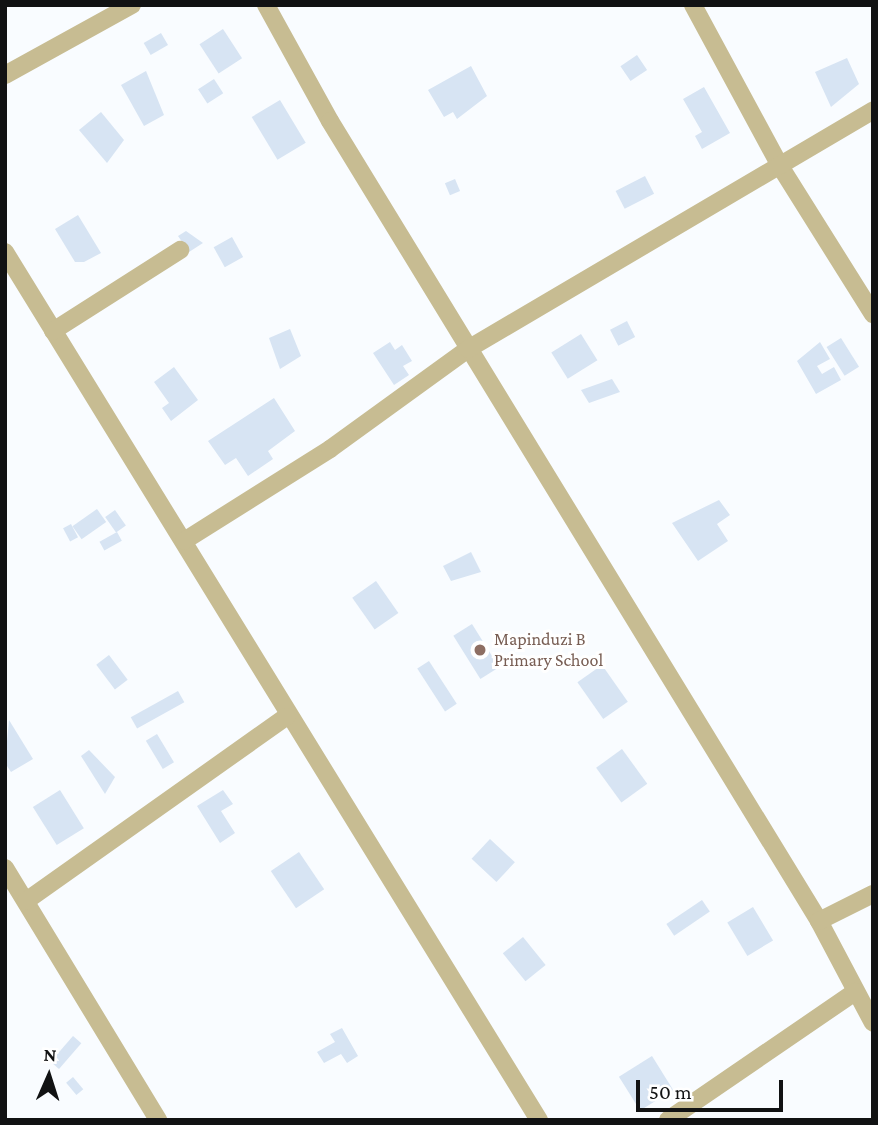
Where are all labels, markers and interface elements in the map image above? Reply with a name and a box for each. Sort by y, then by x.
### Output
place label: Mapinduzi B Primary School [494,629,603,672]
marker: Mapinduzi B Primary School [472,642,488,658]
north arrow [14,1041,84,1111]
text: N [43,1044,57,1065]
scale bar [640,1066,787,1110]
text: 50 m [649,1080,692,1104]

